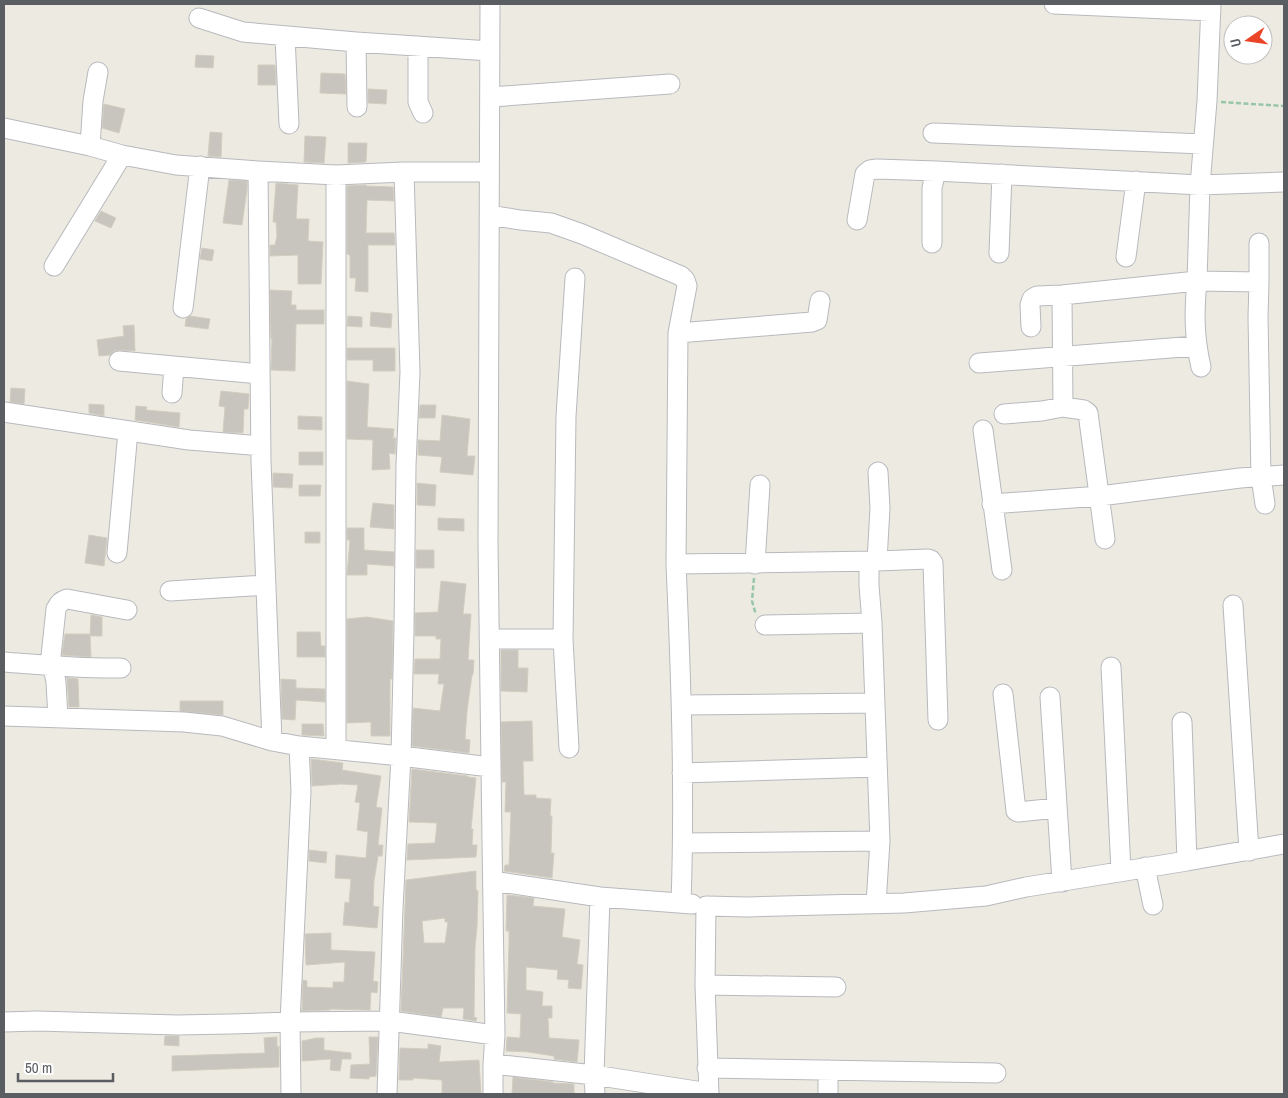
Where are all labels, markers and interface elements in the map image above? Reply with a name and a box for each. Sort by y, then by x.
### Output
north arrow [1223,15,1273,65]
text: U [1226,37,1245,49]
scale bar [18,1050,112,1082]
text: 50 m [25,1057,52,1078]

